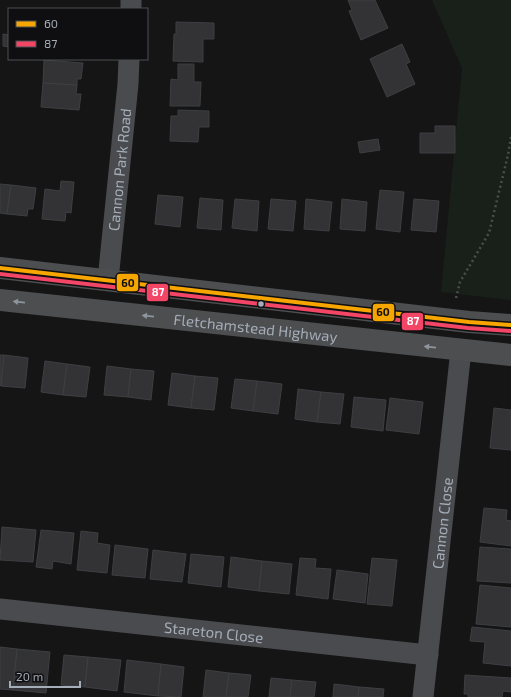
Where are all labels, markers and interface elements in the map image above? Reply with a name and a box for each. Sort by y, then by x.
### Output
legend [8,8,148,60]
text: 60 [44,16,58,30]
text: 87 [44,36,57,50]
street label: Cannon Park Road [104,107,134,232]
line badge: 60 [116,273,139,292]
text: 60 [121,276,135,289]
line badge: 87 [146,283,169,302]
text: 87 [152,285,165,298]
one-way arrow [13,298,25,305]
unlabelled marker [256,299,266,309]
line badge: 60 [372,303,395,322]
text: 60 [376,305,390,318]
street label: Fletchamstead Highway [173,310,338,345]
line badge: 87 [401,312,424,331]
one-way arrow [142,313,154,319]
text: 87 [407,314,420,327]
one-way arrow [424,343,437,350]
street label: Cannon Close [428,476,456,570]
street label: Stareton Close [163,618,264,646]
scale bar [10,663,80,689]
text: 20 m [16,669,43,683]

